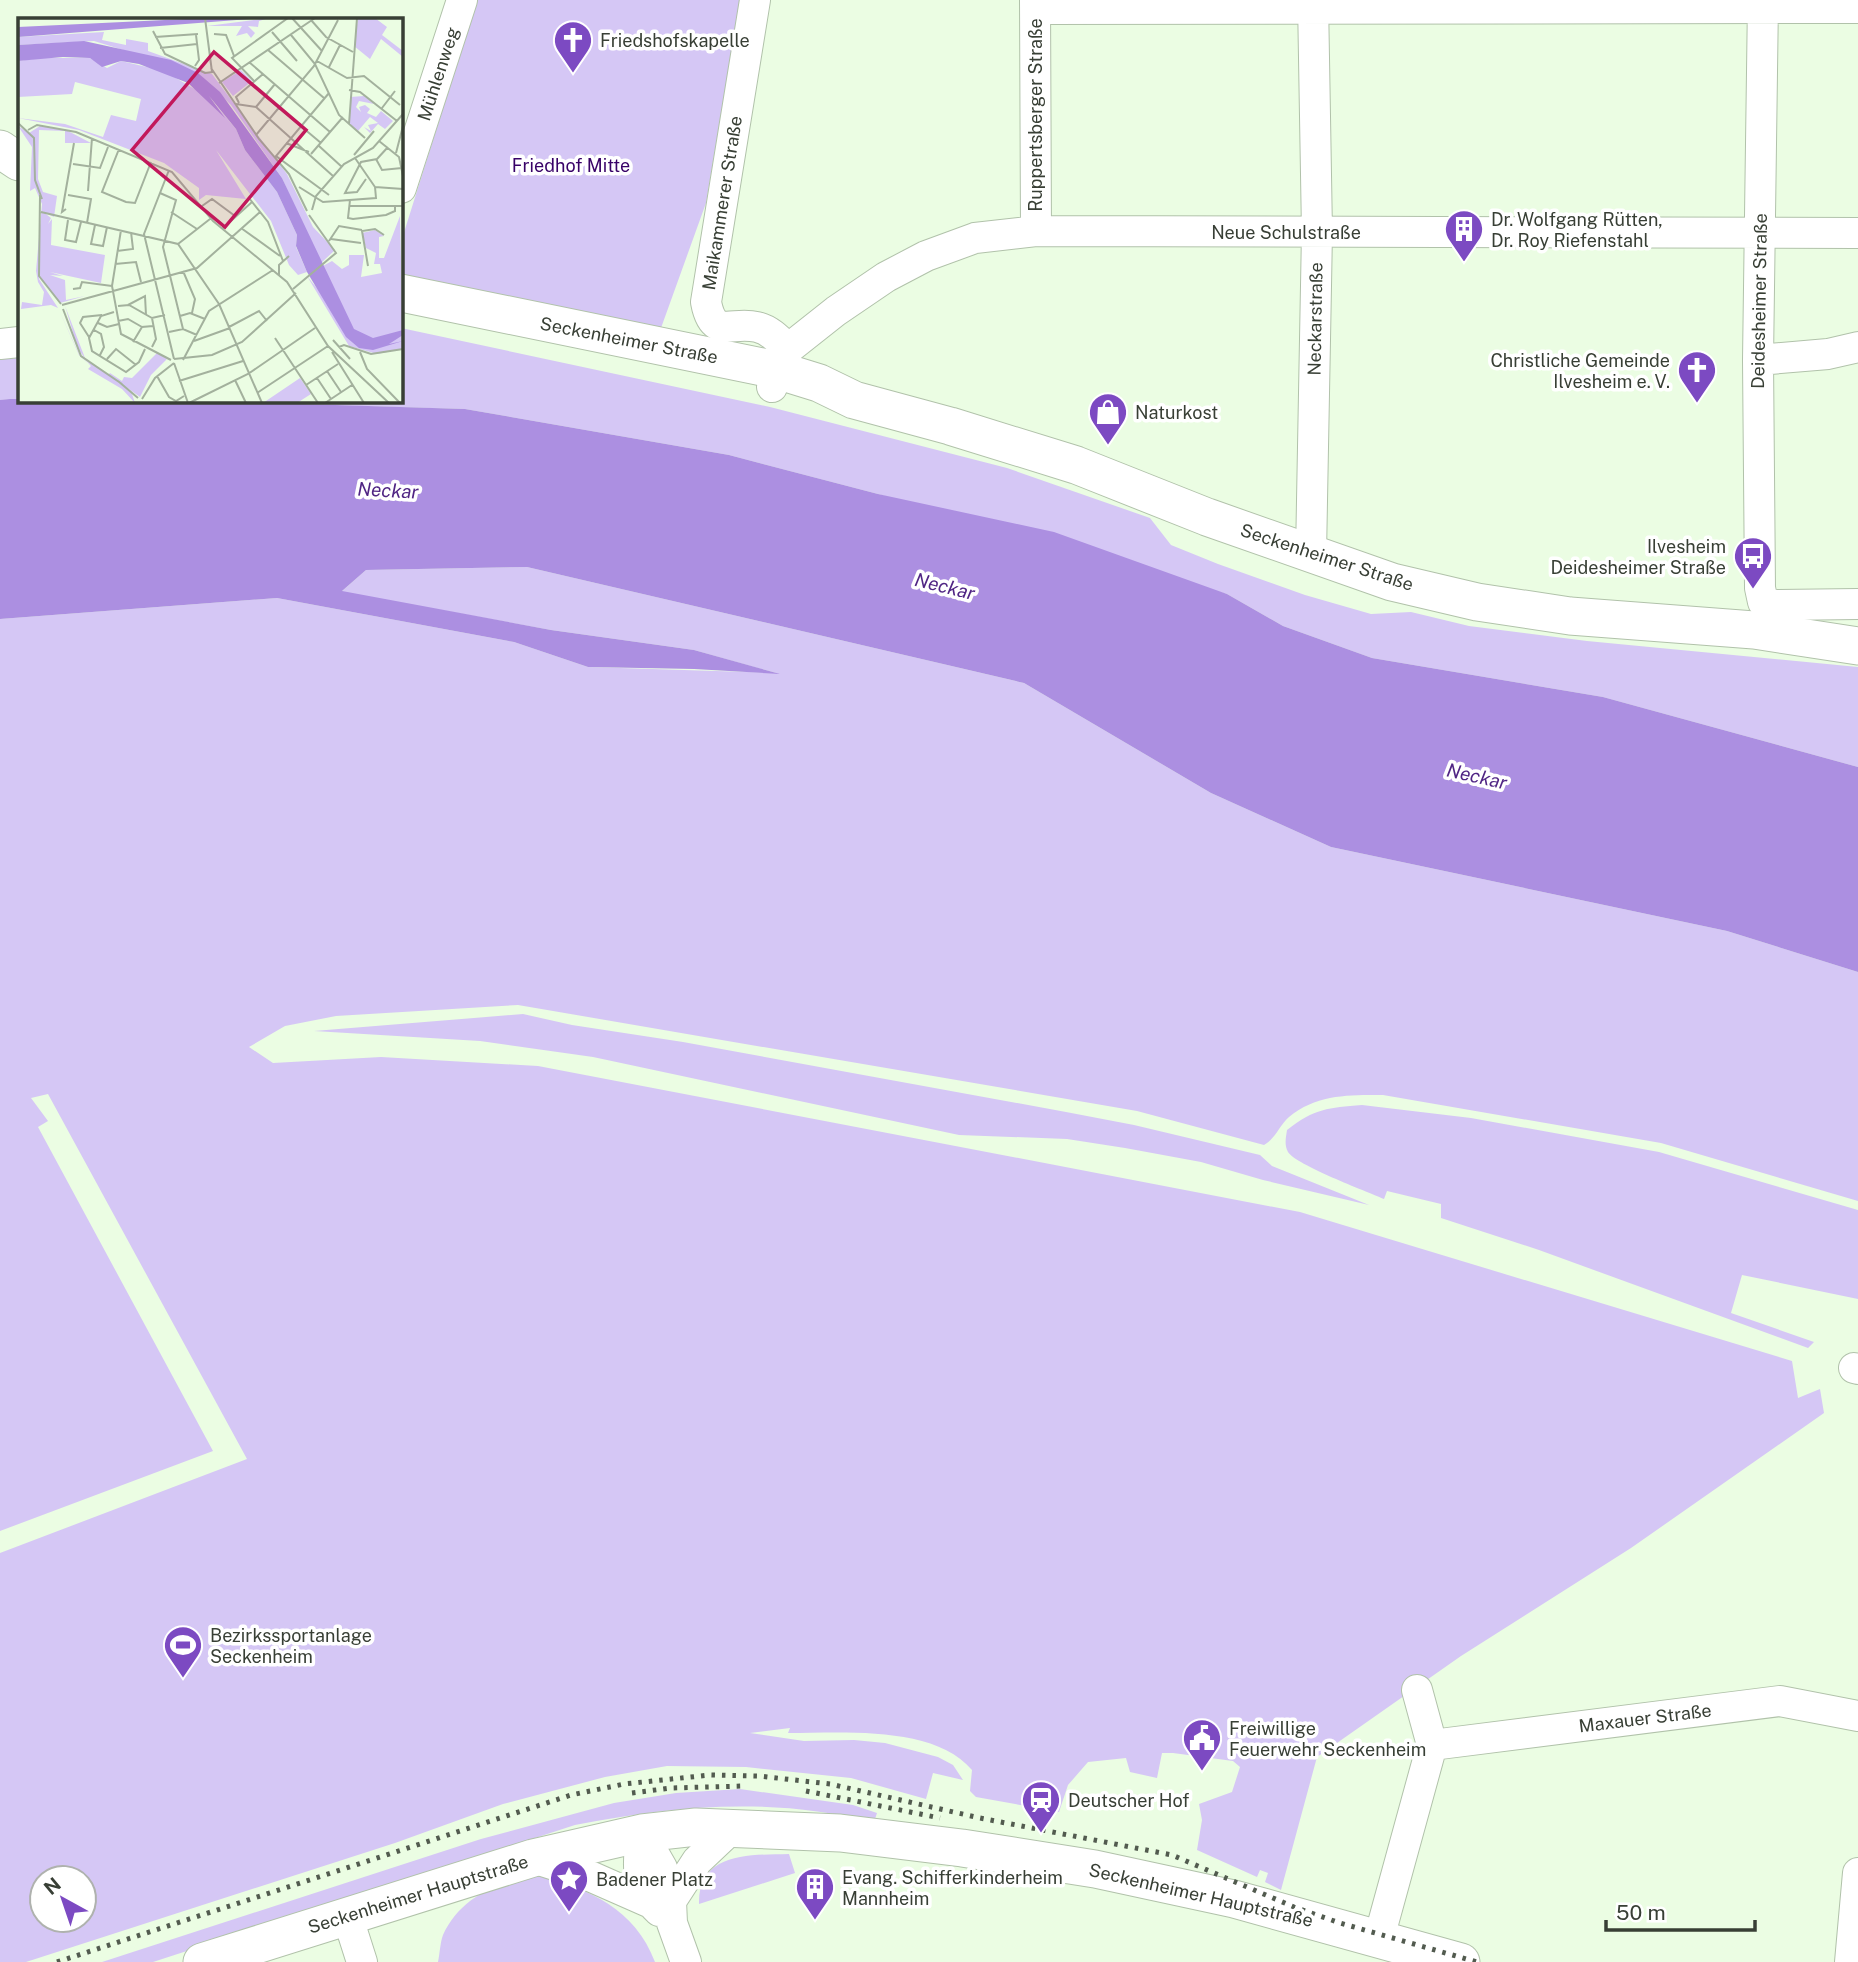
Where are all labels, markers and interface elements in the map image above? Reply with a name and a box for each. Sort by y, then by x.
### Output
inset map [18,18,402,402]
street label: Ruppertsberger Straße [1025,18,1046,212]
church icon: Friedshofskapelle [552,19,594,74]
street label: Mühlenweg [413,24,463,124]
place label: Friedshofskapelle [600,30,750,51]
street label: Maikammerer Straße [698,114,746,292]
park label: Friedhof Mitte [512,155,630,176]
building icon: Dr. Wolfgang Rütten, Dr. Roy Riefenstahl [1443,208,1485,263]
place label: Dr. Wolfgang Rütten, Dr. Roy Riefenstahl [1491,209,1663,251]
street label: Deidesheimer Straße [1747,213,1771,389]
street label: Neue Schulstraße [1211,222,1361,243]
street label: Neckarstraße [1304,262,1326,376]
street label: Seckenheimer Straße [538,312,720,368]
church icon: Christliche Gemeinde Ilvesheim e. V. [1676,349,1718,404]
place label: Christliche Gemeinde Ilvesheim e. V. [1490,350,1670,392]
shop icon: Naturkost [1087,391,1129,446]
place label: Naturkost [1135,402,1218,423]
water label: Neckar [357,477,420,503]
street label: Seckenheimer Straße [1238,519,1416,595]
bus stop icon: Ilvesheim Deidesheimer Straße [1732,535,1774,590]
place label: Ilvesheim Deidesheimer Straße [1550,536,1726,578]
water label: Neckar [913,568,978,604]
water label: Neckar [1445,758,1510,794]
sports icon: Bezirkssportanlage Seckenheim [162,1624,204,1679]
place label: Bezirkssportanlage Seckenheim [210,1625,372,1667]
street label: Maxauer Straße [1577,1699,1713,1737]
public building icon: Freiwillige Feuerwehr Seckenheim [1181,1717,1223,1772]
place label: Freiwillige Feuerwehr Seckenheim [1229,1718,1426,1760]
station icon: Deutscher Hof [1020,1779,1062,1834]
place label: Deutscher Hof [1068,1790,1189,1811]
street label: Seckenheimer Hauptstraße [305,1850,531,1938]
place icon: Badener Platz [548,1858,590,1913]
street label: Seckenheimer Hauptstraße [1087,1859,1315,1931]
north arrow [28,1864,98,1934]
building icon: Evang. Schifferkinderheim Mannheim [794,1866,836,1921]
place label: Evang. Schifferkinderheim Mannheim [842,1867,1063,1909]
place label: Badener Platz [596,1869,713,1890]
text: N [39,1873,65,1899]
scale bar [1606,1888,1755,1932]
text: 50 m [1616,1900,1666,1925]

